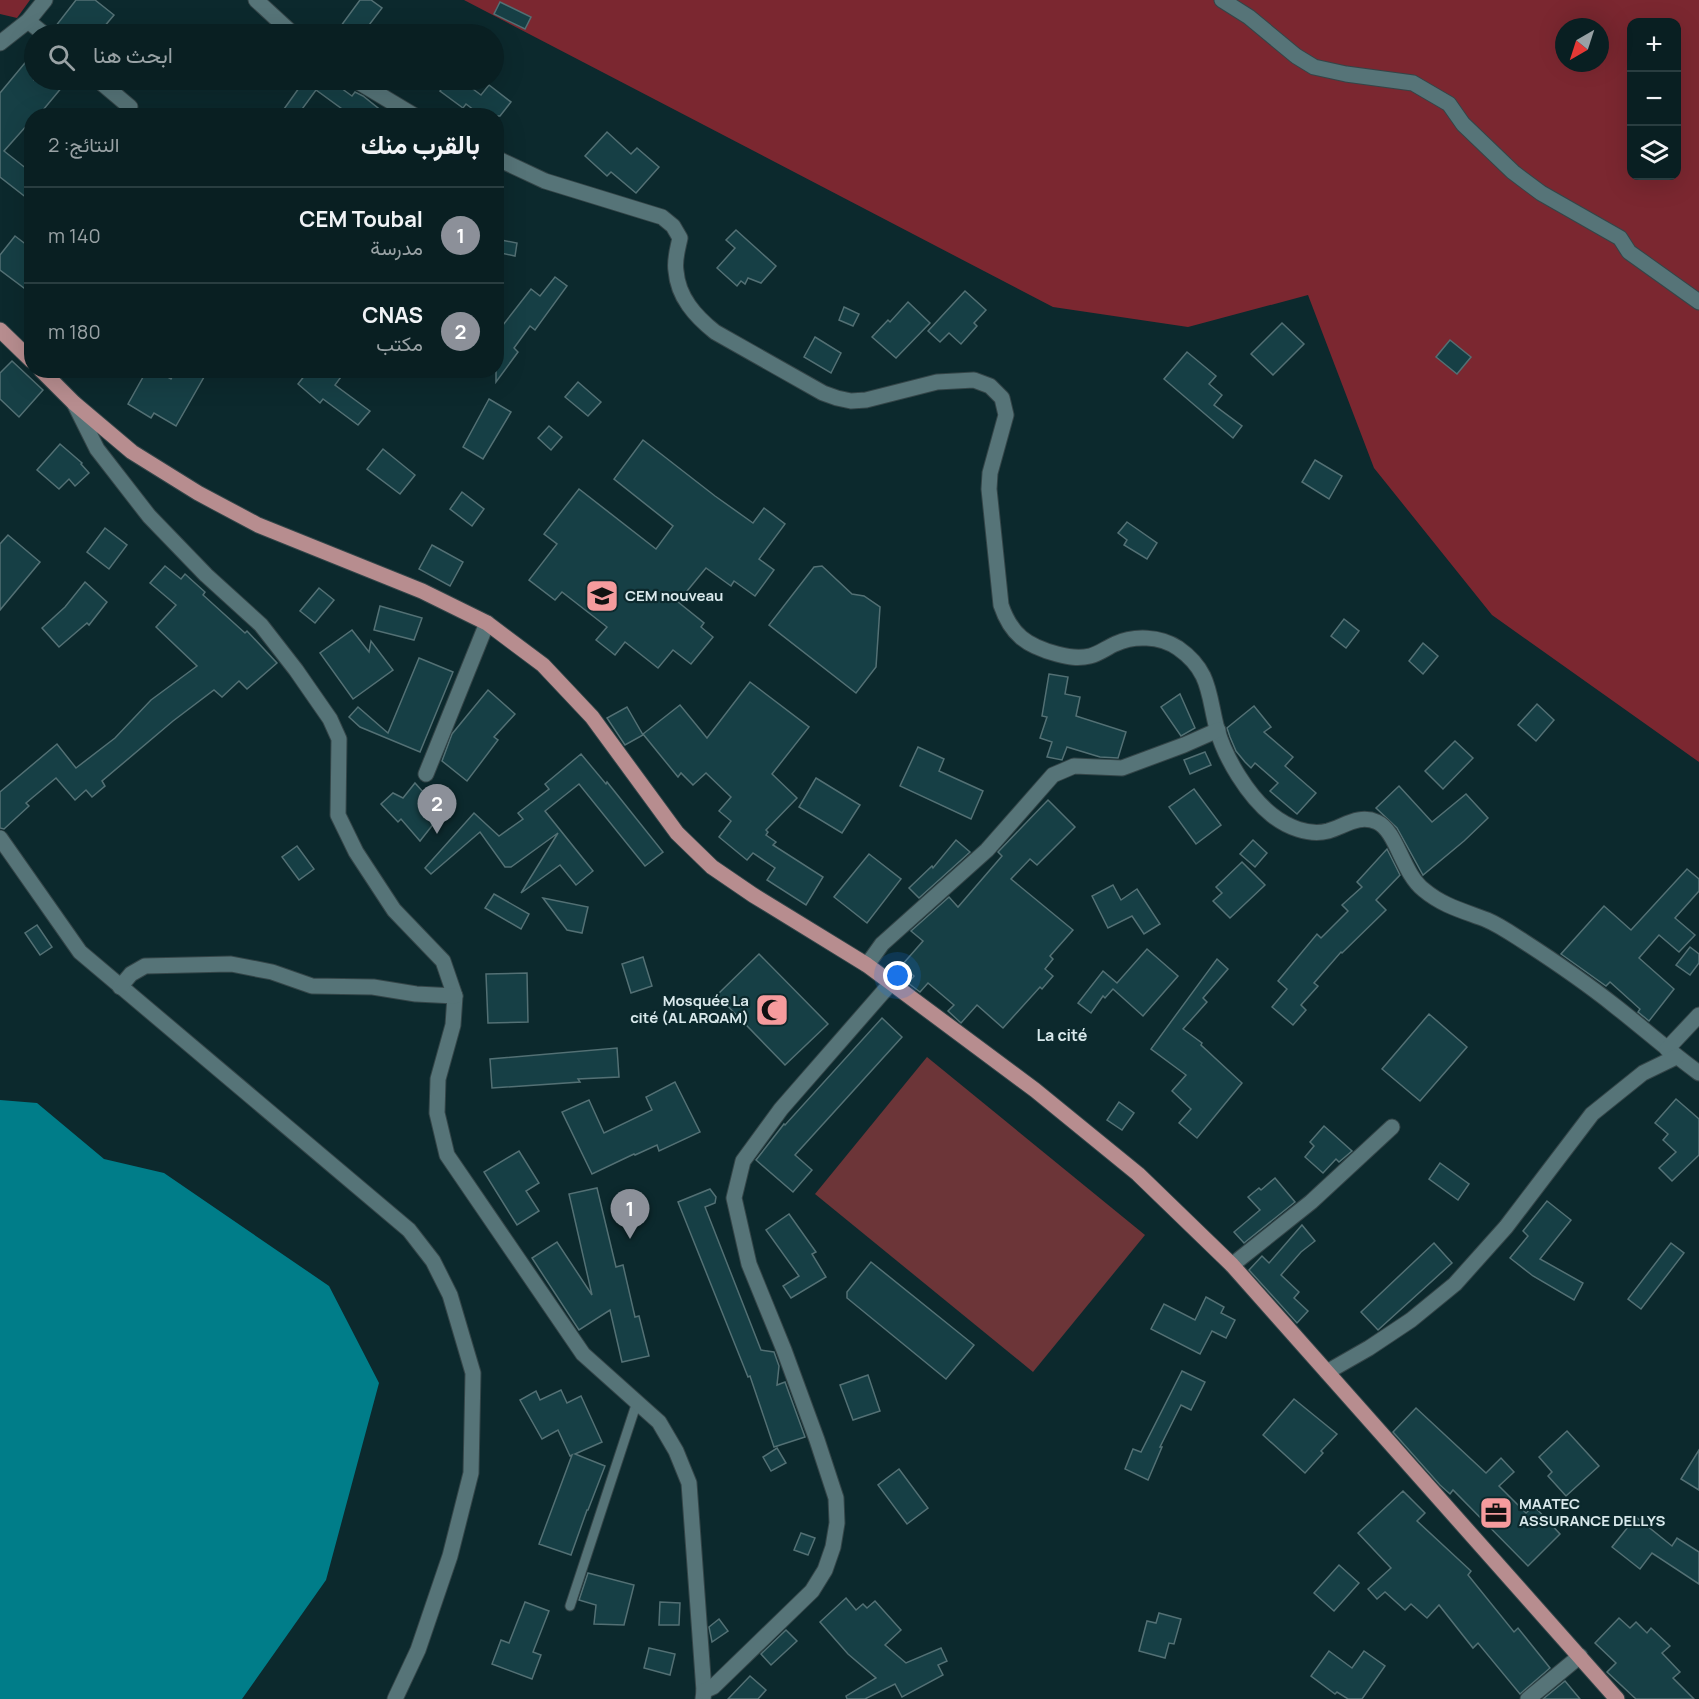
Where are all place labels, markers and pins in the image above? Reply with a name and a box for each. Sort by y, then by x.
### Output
school or university icon: CEM nouveau [584,578,620,614]
place label: CEM nouveau [625,585,723,606]
pin: 2 [418,784,456,834]
place label: Mosquée La cité (AL ARQAM) [630,990,749,1028]
mosque icon: Mosquée La cité (AL ARQAM) [754,992,790,1028]
pin: 1 [610,1190,650,1239]
place label: MAATEC ASSURANCE DELLYS [1519,1493,1666,1531]
office icon: MAATEC ASSURANCE DELLYS [1478,1495,1514,1531]

